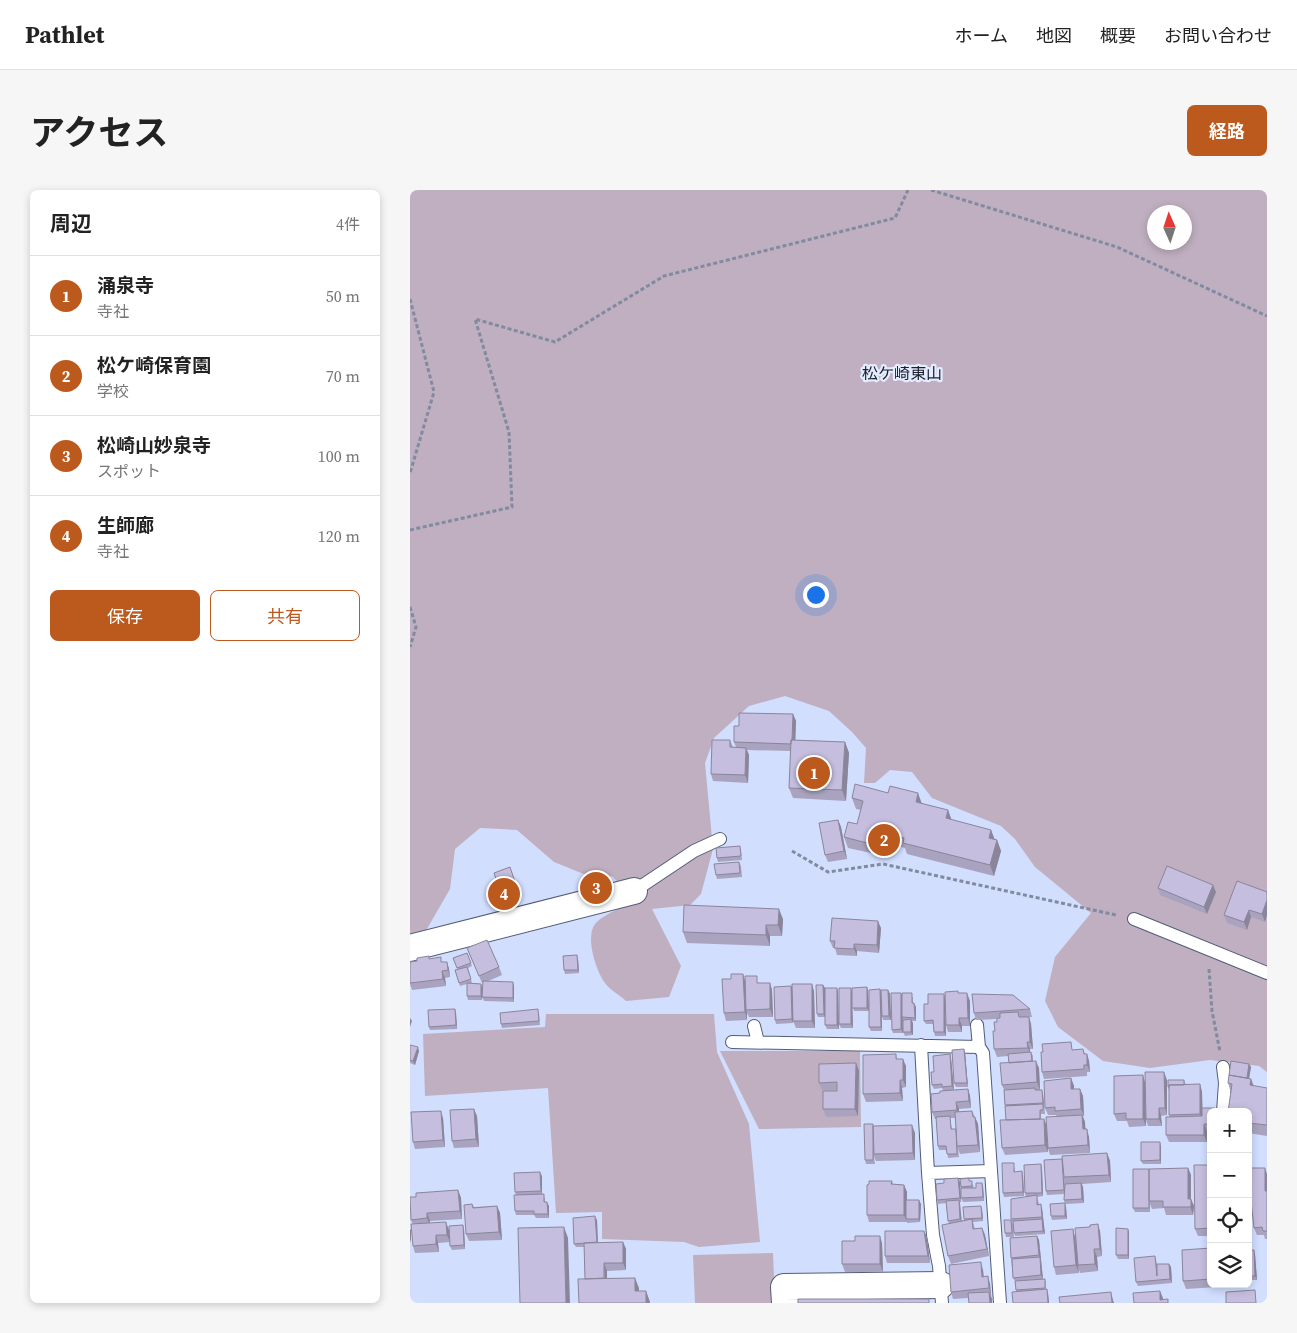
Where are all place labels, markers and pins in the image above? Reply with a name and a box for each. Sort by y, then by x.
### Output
pin: 1 [798,754,830,792]
pin: 2 [868,821,900,859]
pin: 3 [580,869,612,907]
pin: 4 [488,875,520,913]

